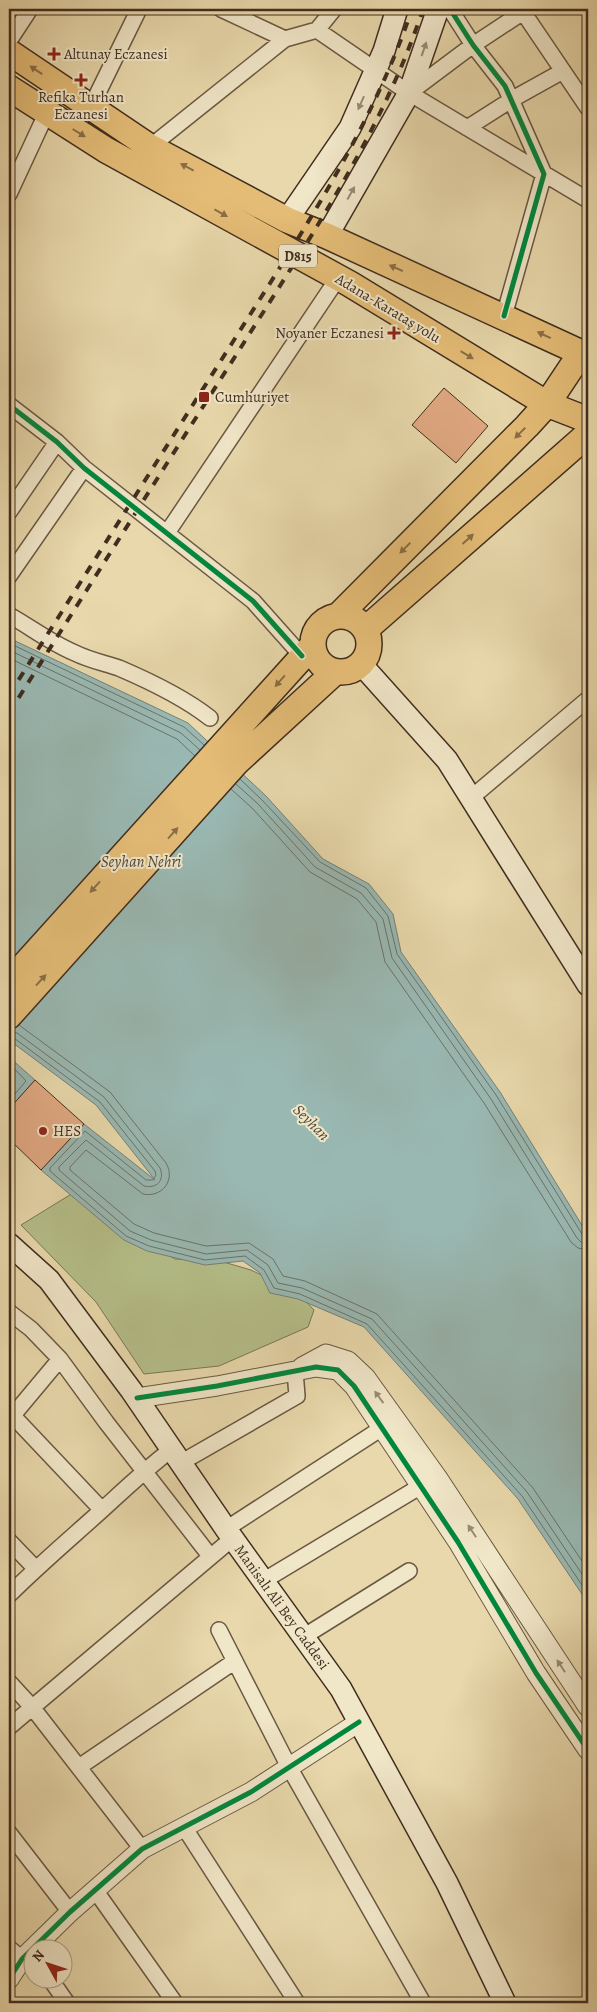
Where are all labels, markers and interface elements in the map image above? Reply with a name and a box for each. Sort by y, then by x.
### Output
one-way arrow [421,41,428,56]
place label: Altunay Eczanesi [63,44,168,64]
marker: Altunay Eczanesi [48,48,60,60]
one-way arrow [29,65,43,75]
marker: Refika Turhan Eczanesi [75,74,87,86]
place label: Refika Turhan Eczanesi [38,87,124,124]
one-way arrow [356,96,364,110]
one-way arrow [73,128,86,137]
one-way arrow [180,163,195,171]
one-way arrow [346,186,355,199]
one-way arrow [213,209,228,217]
road number: D815 [279,245,317,268]
one-way arrow [389,264,403,272]
street label: Adana-Karataş yolu [331,268,445,348]
place label: Noyaner Eczanesi [275,323,384,343]
marker: Noyaner Eczanesi [388,327,400,339]
one-way arrow [537,331,551,339]
one-way arrow [461,351,474,360]
place label: Cumhuriyet [215,387,289,407]
marker: Cumhuriyet [197,390,211,404]
one-way arrow [514,427,526,439]
one-way arrow [461,533,473,545]
one-way arrow [399,542,411,554]
one-way arrow [275,675,286,687]
one-way arrow [167,827,179,839]
water label: Seyhan Nehri [101,851,181,873]
one-way arrow [89,881,100,894]
one-way arrow [35,974,47,986]
water label: Seyhan [288,1099,335,1146]
place label: HES [53,1121,81,1141]
marker: HES [37,1125,49,1137]
one-way arrow [374,1390,384,1404]
one-way arrow [467,1524,477,1537]
street label: Manisalı Ali Bey Caddesi [230,1541,334,1673]
one-way arrow [557,1659,566,1673]
north arrow [22,1940,72,1990]
text: N [28,1946,49,1966]

